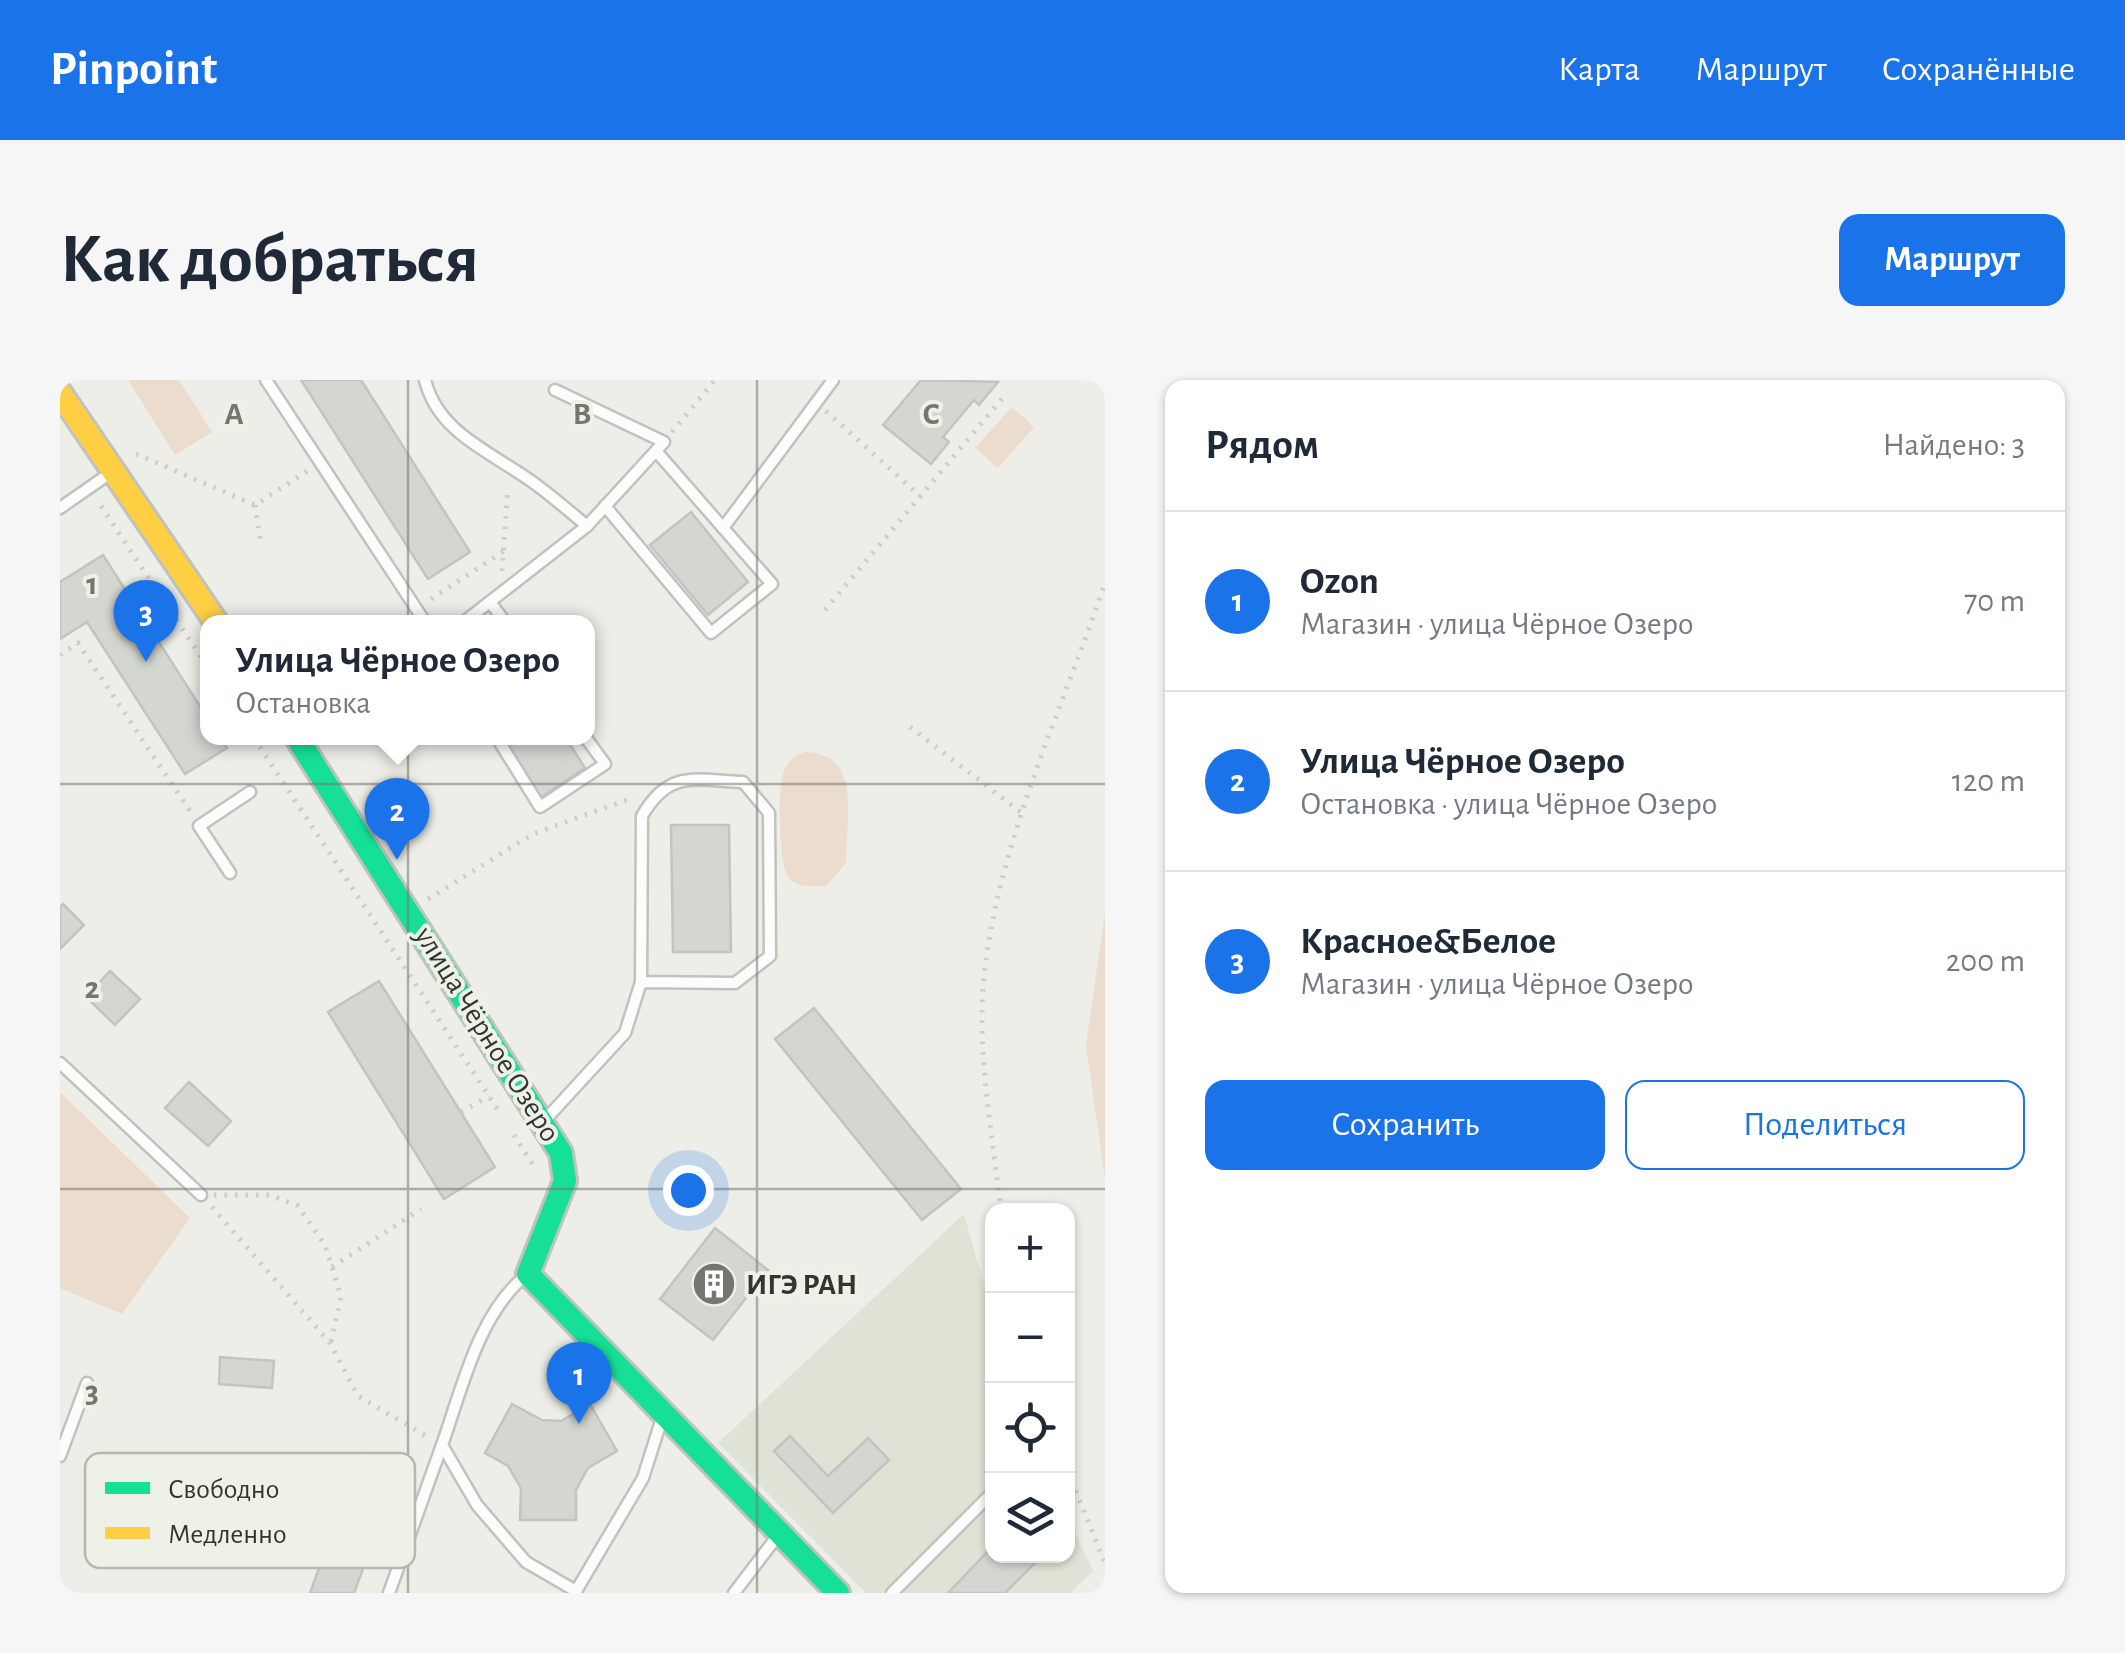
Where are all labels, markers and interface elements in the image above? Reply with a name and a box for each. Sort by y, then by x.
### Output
text: Pinpoint [50,46,217,94]
text: Карта [1558,52,1640,87]
text: Маршрут [1695,52,1827,87]
text: Сохранённые [1882,52,2075,87]
button: Маршрут [1839,214,2065,306]
text: Как добраться [60,225,479,295]
text: A [224,398,244,430]
text: B [573,398,591,430]
text: C [923,398,940,430]
text: Рядом [1205,424,1319,466]
text: Найдено: 3 [1882,429,2025,461]
text: Ozon [1300,563,1379,601]
text: 1 [86,568,98,600]
pin: 3 [114,580,178,662]
text: 1 [1232,585,1243,617]
text: 70 m [1964,585,2025,617]
text: Магазин · улица Чёрное Озеро [1300,608,1694,640]
popup [200,615,595,745]
text: Улица Чёрное Озеро [235,642,560,680]
text: Остановка [235,687,371,719]
text: Улица Чёрное Озеро [1300,743,1625,781]
text: 2 [1230,765,1245,797]
text: 120 m [1952,765,2025,797]
pin: 2 [364,778,430,860]
text: Остановка · улица Чёрное Озеро [1300,788,1717,820]
street label: улица Чёрное Озеро [408,921,565,1147]
text: Красное&Белое [1300,923,1556,961]
text: 3 [1231,945,1244,977]
text: 200 m [1946,945,2025,977]
text: Магазин · улица Чёрное Озеро [1300,968,1694,1000]
text: 2 [84,972,100,1004]
button: Сохранить [1205,1080,1605,1170]
button: Поделиться [1625,1080,2025,1170]
your location [663,1165,714,1216]
map controls [985,1203,1075,1563]
button: + [985,1203,1075,1293]
building icon: ИГЭ РАН [691,1261,737,1307]
place label: ИГЭ РАН [746,1270,857,1300]
button: − [985,1293,1075,1383]
pin: 1 [546,1342,612,1424]
text: 3 [85,1376,99,1408]
button: locate [985,1383,1075,1473]
legend [85,1453,415,1568]
button: layers [985,1473,1075,1563]
text: Свободно [168,1476,279,1504]
text: Медленно [168,1521,287,1549]

